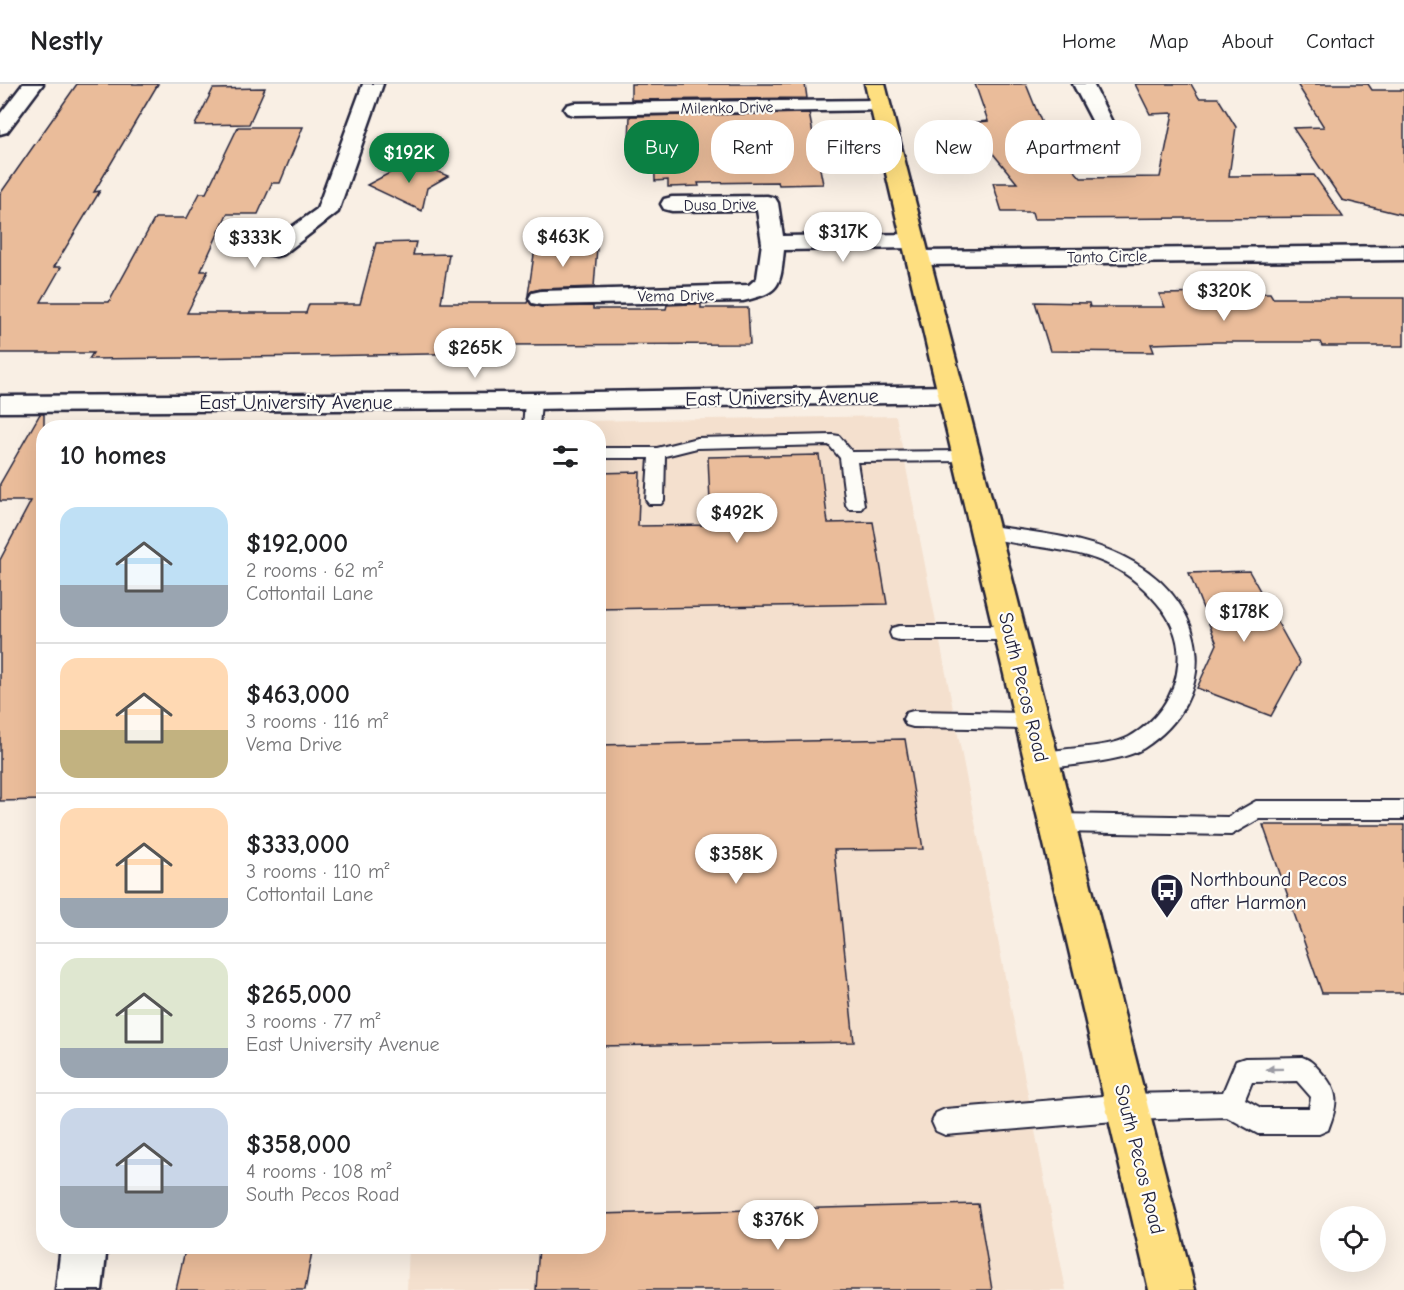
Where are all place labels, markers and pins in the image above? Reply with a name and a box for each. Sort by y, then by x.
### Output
pin: $192K [367,133,451,184]
pin: $317K [801,212,885,263]
pin: $463K [521,217,605,268]
pin: $333K [213,218,297,269]
pin: $320K [1182,271,1266,322]
pin: $265K [433,328,517,379]
pin: $492K [695,493,779,544]
pin: $178K [1202,592,1286,643]
pin: $358K [694,834,778,885]
place label: Northbound Pecos after Harmon [1190,868,1347,914]
bus stop icon: Northbound Pecos after Harmon [1149,872,1185,919]
pin: $376K [736,1200,820,1251]

